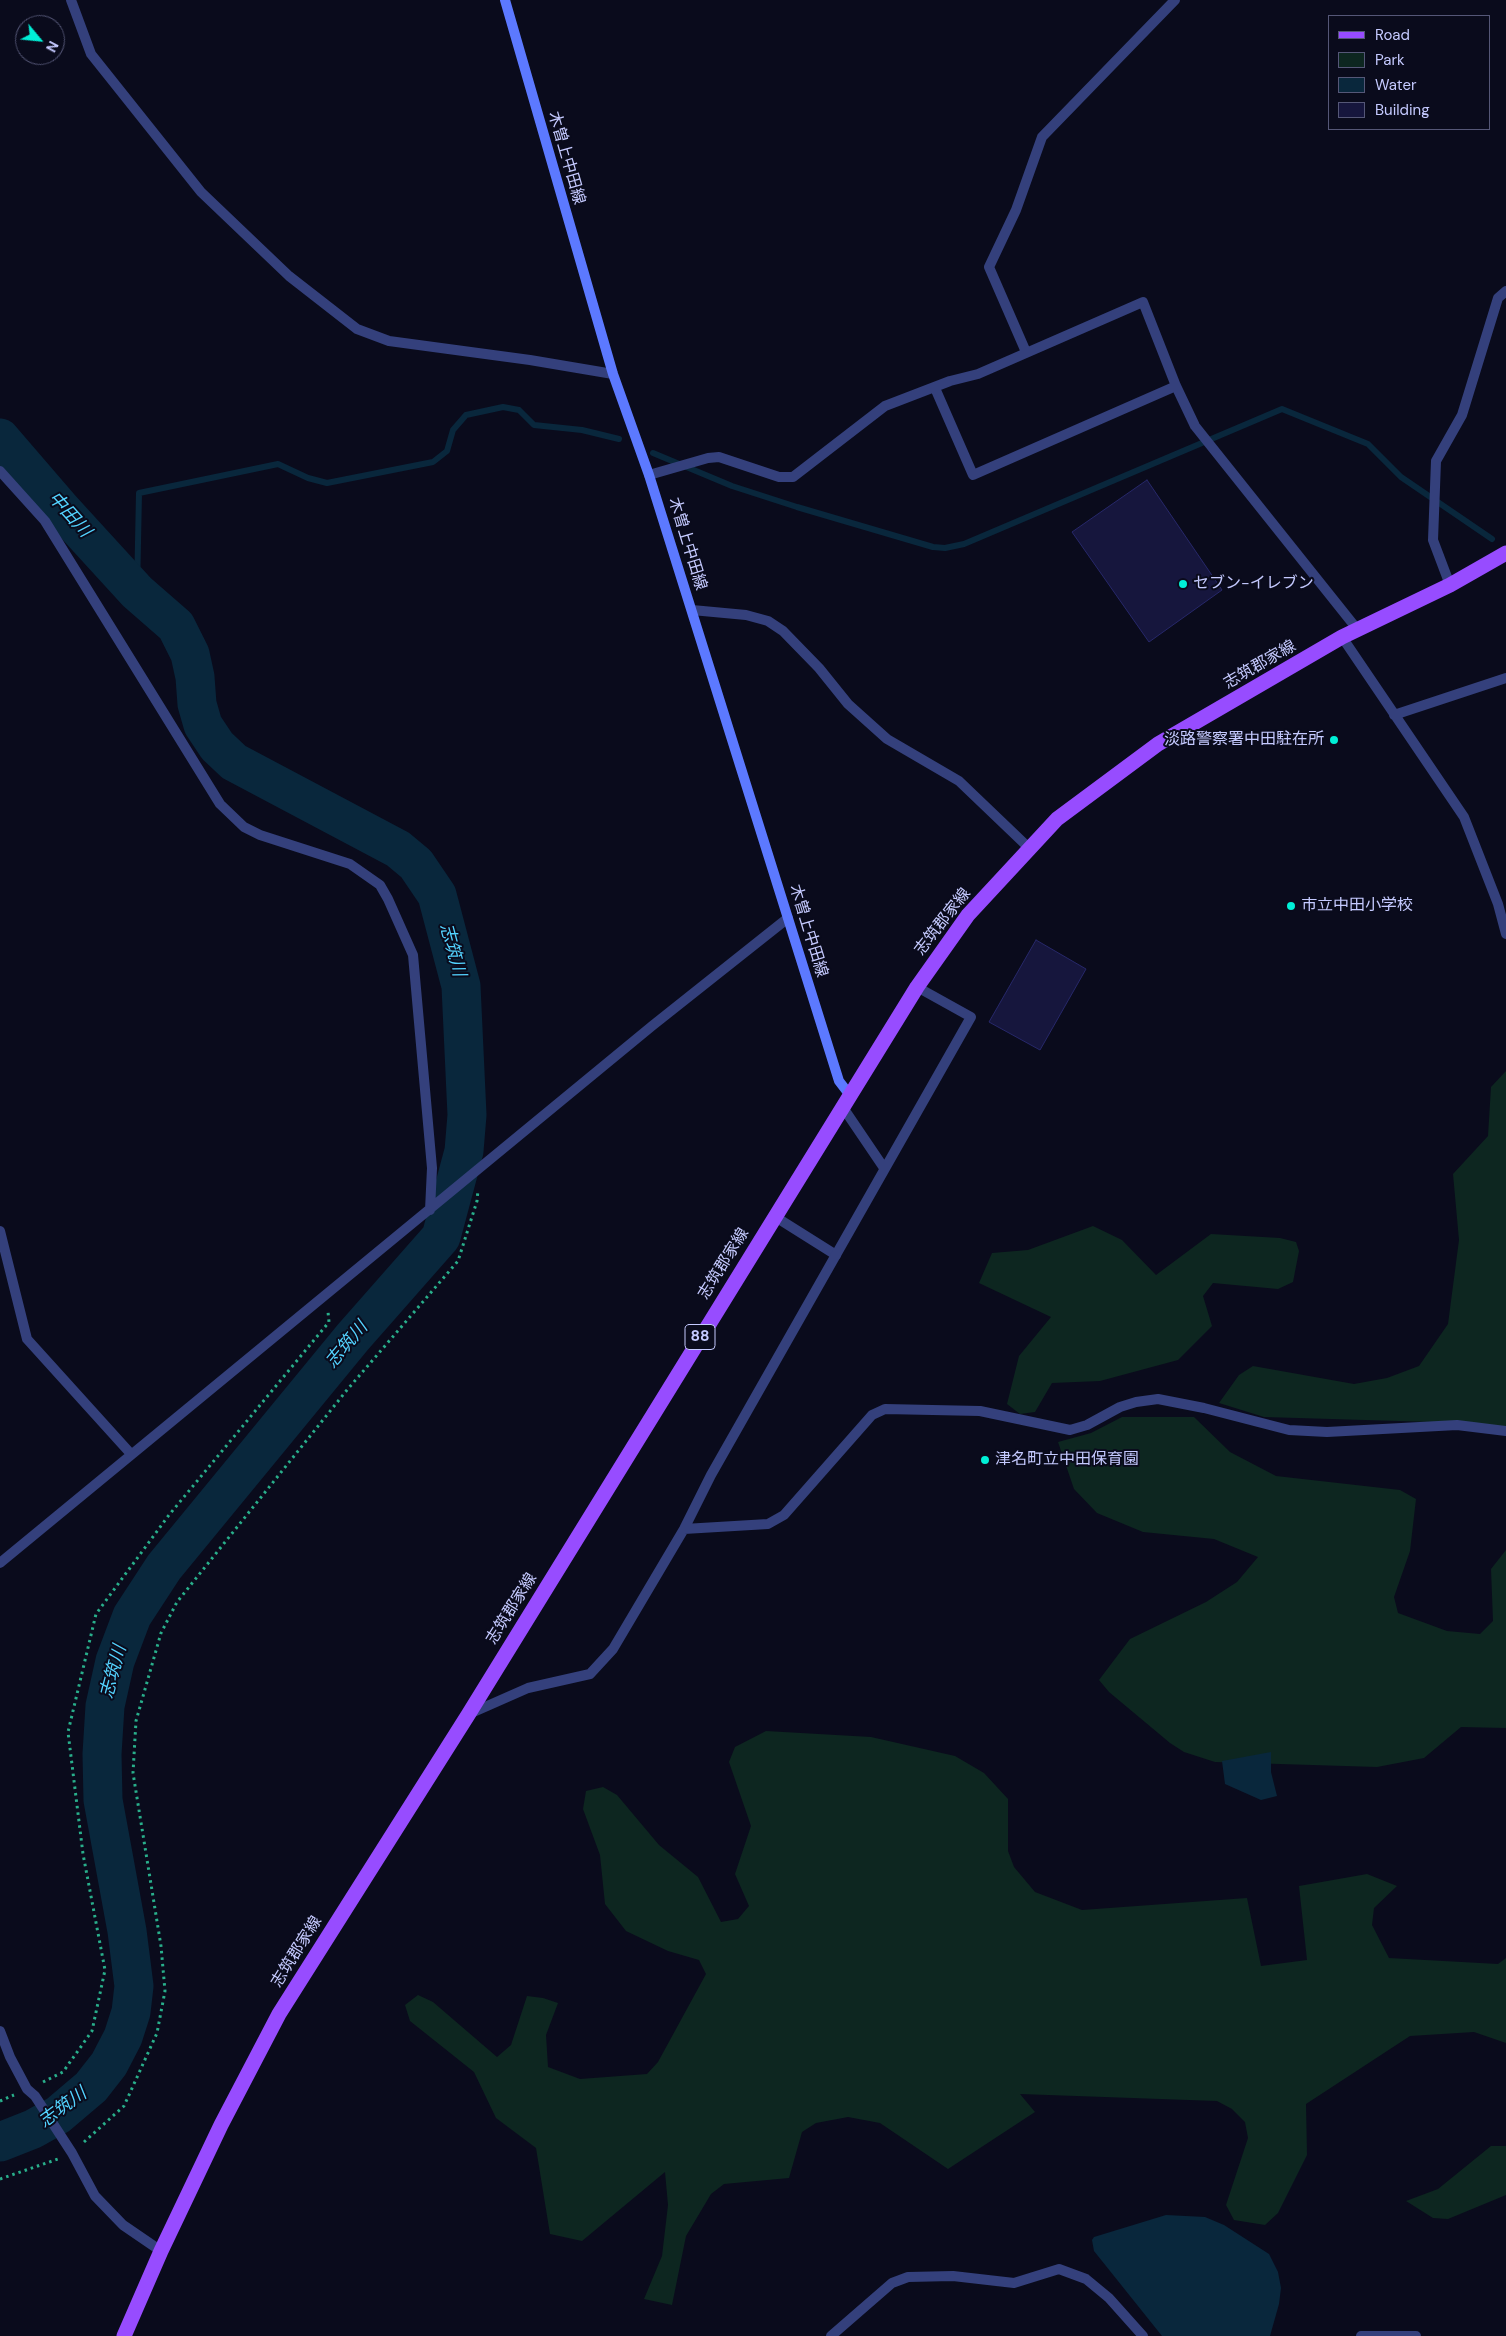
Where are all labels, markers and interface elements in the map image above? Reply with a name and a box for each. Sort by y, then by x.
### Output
north arrow [15,15,65,65]
legend [1328,15,1491,130]
text: Road [1375,25,1410,45]
text: N [42,38,63,55]
text: Park [1375,50,1405,70]
text: Water [1375,75,1416,95]
text: Building [1375,100,1430,120]
street label: 木曽上中田線 [544,109,588,207]
water label: 中田川 [43,488,95,542]
street label: 木曽上中田線 [664,495,710,593]
place label: セブン-イレブン [1193,574,1314,594]
marker: セブン-イレブン [1177,578,1189,590]
street label: 志筑郡家線 [1221,637,1299,693]
place label: 淡路警察署中田駐在所 [1164,730,1324,750]
marker: 淡路警察署中田駐在所 [1328,734,1340,746]
street label: 木曽上中田線 [785,882,831,980]
street label: 志筑郡家線 [911,885,975,959]
place label: 市立中田小学校 [1301,896,1413,916]
marker: 市立中田小学校 [1285,900,1297,912]
water label: 志筑川 [435,921,469,979]
street label: 志筑郡家線 [695,1225,753,1303]
water label: 志筑川 [321,1317,373,1373]
road number: 88 [685,1324,715,1350]
place label: 津名町立中田保育園 [995,1450,1139,1470]
marker: 津名町立中田保育園 [979,1454,991,1466]
street label: 志筑郡家線 [483,1570,541,1648]
water label: 志筑川 [97,1643,131,1701]
street label: 志筑郡家線 [268,1913,326,1991]
water label: 志筑川 [35,2083,91,2133]

